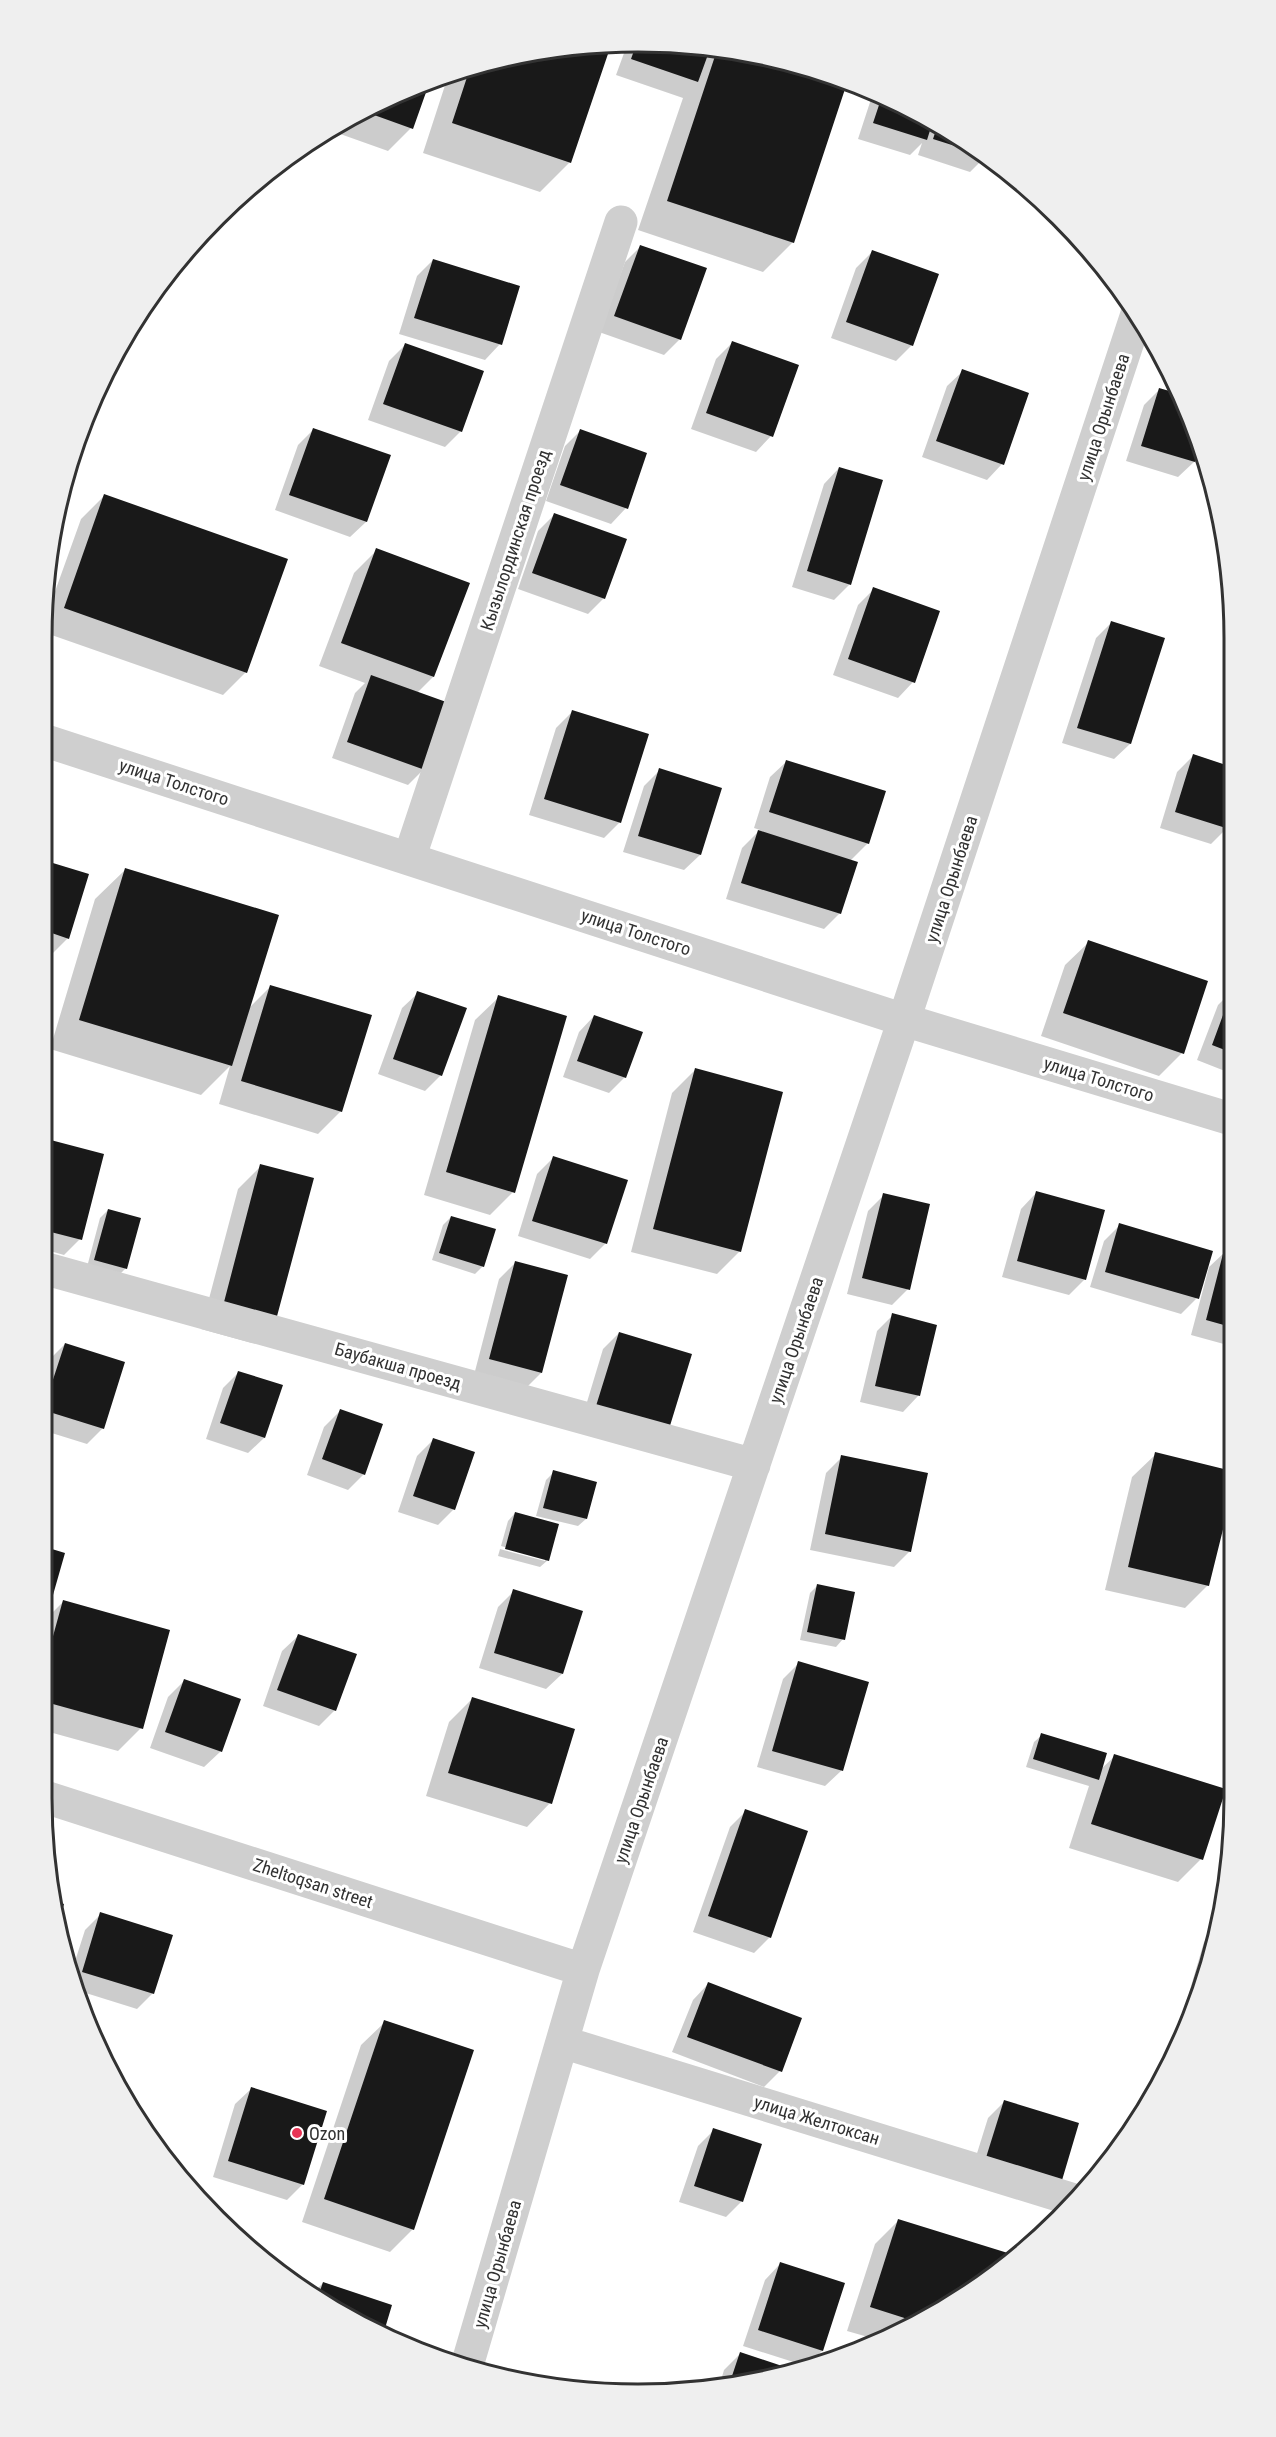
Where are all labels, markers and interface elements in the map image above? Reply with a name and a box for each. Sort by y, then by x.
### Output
street label: улица Орынбаева [1073,351,1133,483]
street label: Кызылординская проезд [476,446,554,633]
street label: улица Толстого [117,754,231,810]
street label: улица Орынбаева [921,813,981,945]
street label: улица Толстого [579,904,693,960]
street label: улица Толстого [1041,1052,1157,1106]
street label: улица Орынбаева [765,1274,827,1406]
street label: Баубакша проезд [332,1338,464,1394]
street label: улица Орынбаева [610,1734,672,1866]
street label: Zheltoqsan street [251,1854,375,1912]
street label: улица Желтоксан [752,2091,882,2149]
place label: Ozon [309,2123,345,2144]
marker: Ozon [290,2126,304,2140]
street label: улица Орынбаева [469,2198,525,2330]

